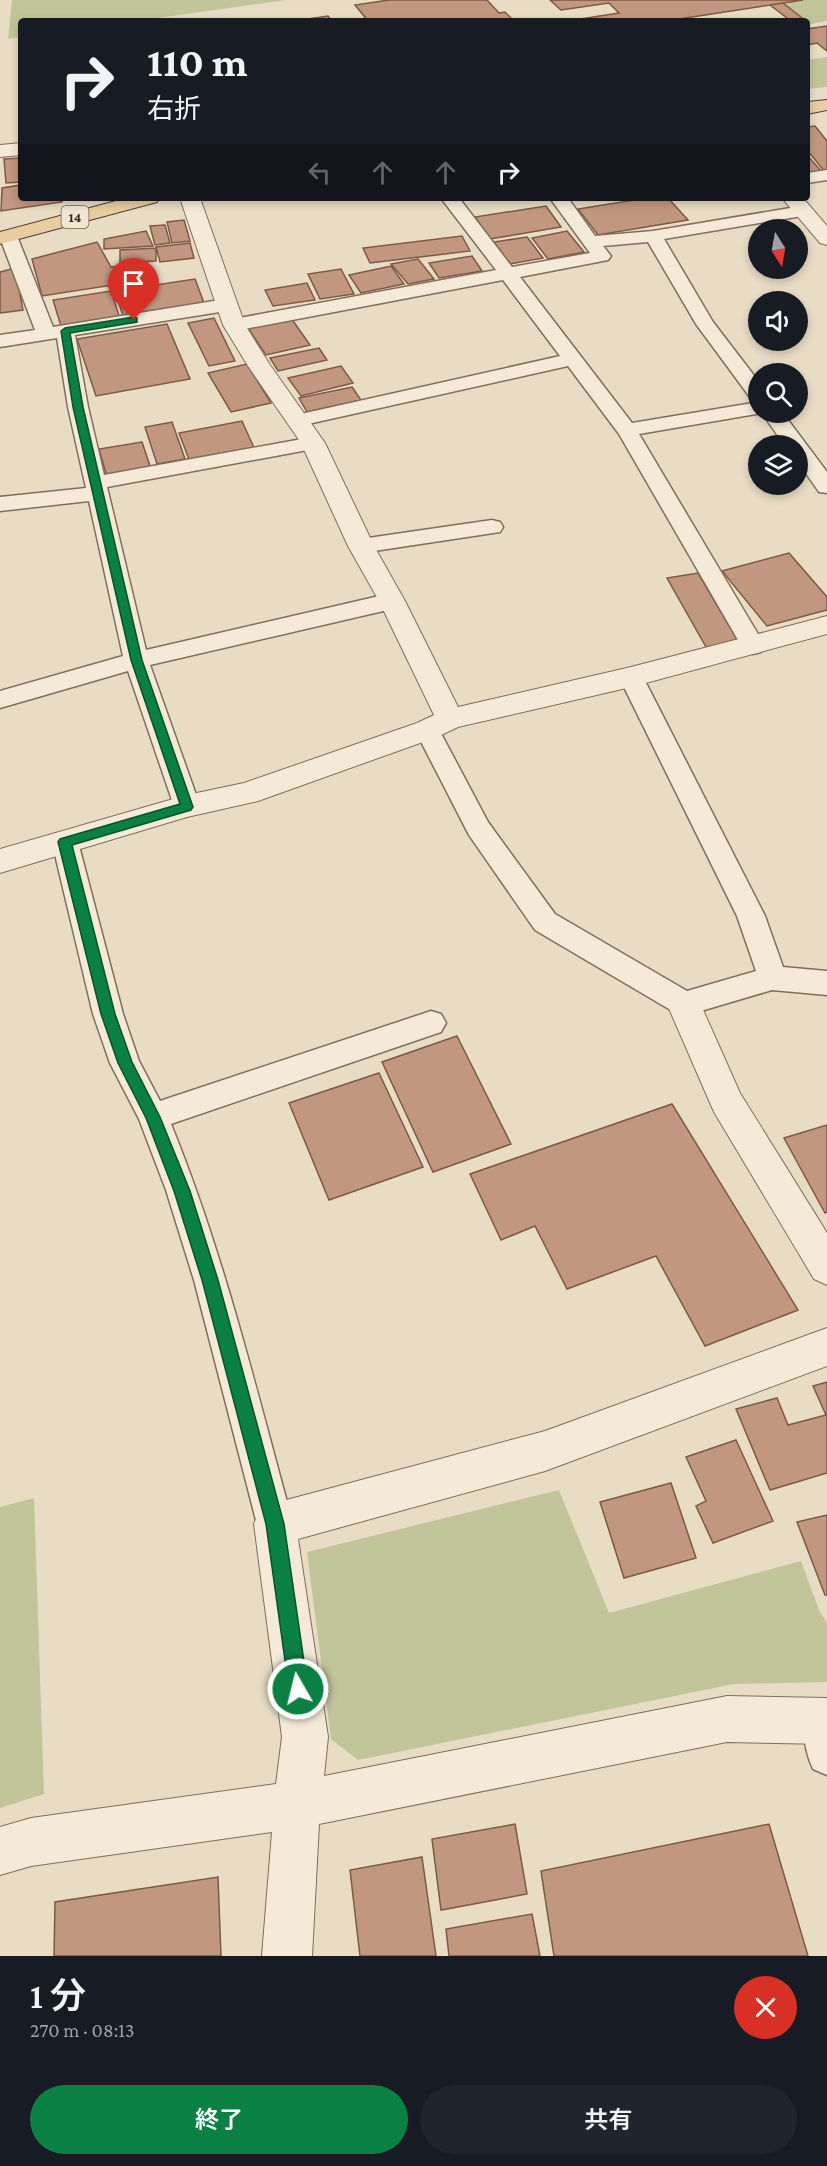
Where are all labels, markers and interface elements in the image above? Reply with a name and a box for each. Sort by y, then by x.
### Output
text: 110 m [147,38,248,85]
icon: right [48,42,126,120]
text: 右折 [147,94,201,124]
icon: left [303,156,336,189]
icon: ahead [366,156,399,189]
icon: ahead [429,156,462,189]
icon: right [492,156,525,189]
road number: 14 [62,206,88,228]
north arrow [748,219,808,279]
map controls [748,219,808,495]
pin [108,258,159,320]
icon: arrive [117,267,150,300]
button: sound [748,291,808,351]
button: search [748,363,808,423]
button: layers [748,435,808,495]
position arrow [266,1657,330,1721]
text: 1 分 [30,1976,86,2016]
button: close [734,1976,797,2039]
text: 270 m · 08:13 [30,2019,134,2041]
button: 終了 [30,2085,408,2154]
button: 共有 [420,2085,797,2154]

